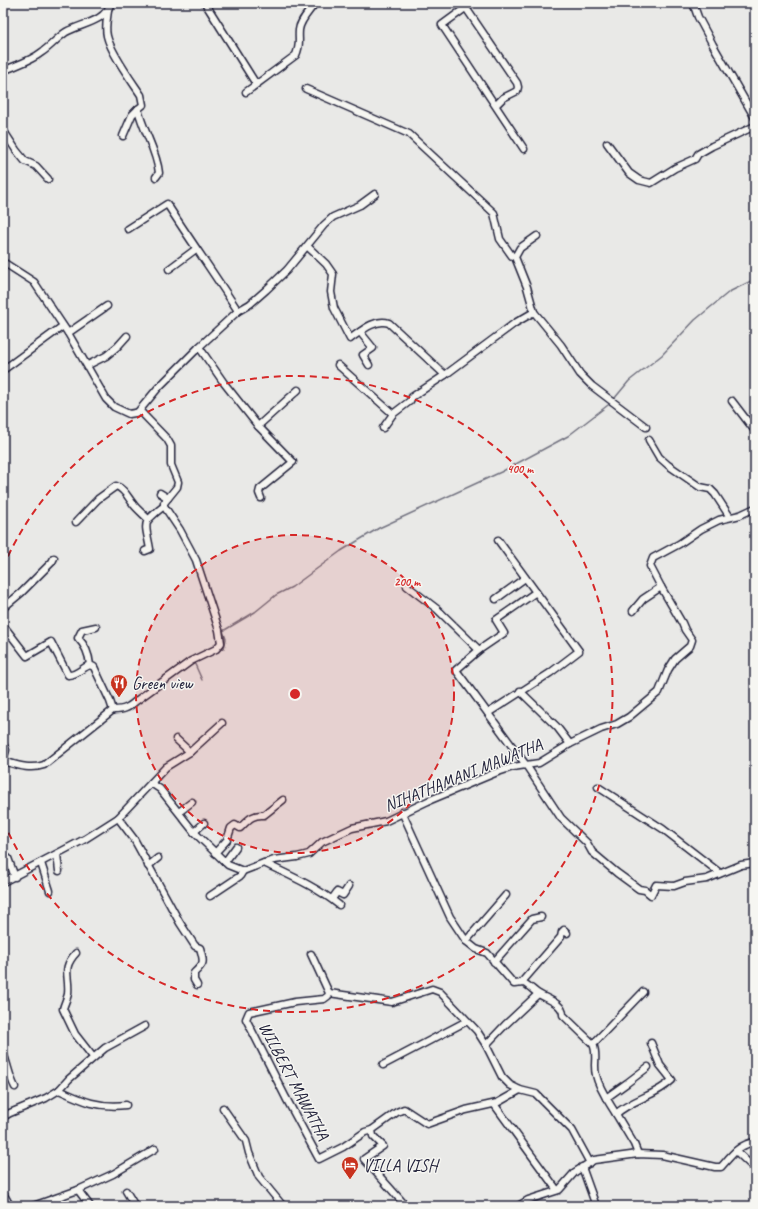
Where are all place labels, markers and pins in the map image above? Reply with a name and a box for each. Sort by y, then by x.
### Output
restaurant icon: Green view [109,673,129,698]
place label: Green view [132,673,194,694]
centre of rings [288,687,302,701]
hotel icon: VILLA VISH [340,1155,360,1180]
place label: VILLA VISH [363,1155,441,1176]

